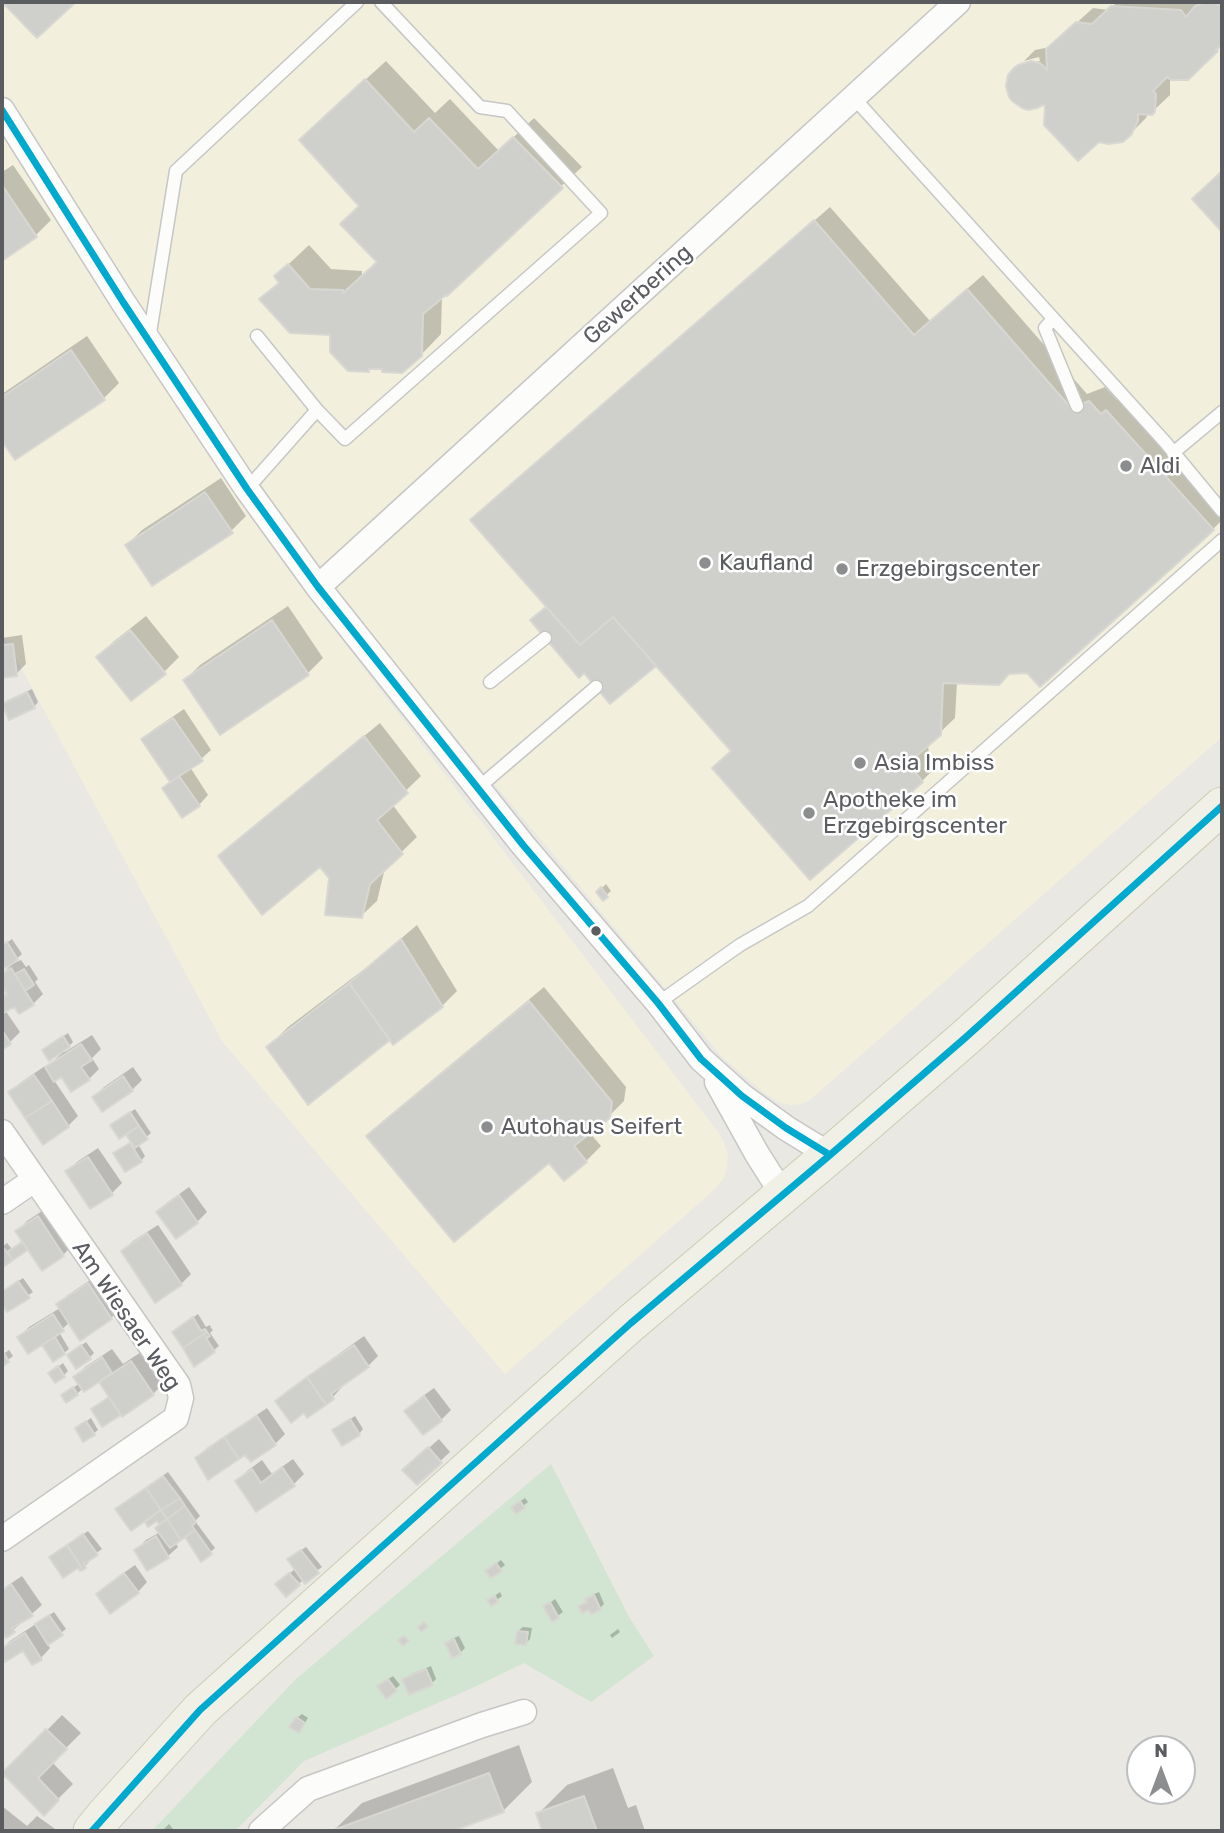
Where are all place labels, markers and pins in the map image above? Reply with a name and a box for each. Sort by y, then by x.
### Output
place label: Aldi [1140,452,1180,480]
marker: Aldi [1118,458,1134,474]
place label: Kaufland [719,549,813,577]
marker: Kaufland [697,555,713,571]
place label: Erzgebirgscenter [856,555,1040,583]
marker: Erzgebirgscenter [834,561,850,577]
place label: Asia Imbiss [874,749,994,777]
marker: Asia Imbiss [852,755,868,771]
place label: Apotheke im Erzgebirgscenter [823,786,1007,840]
marker: Apotheke im Erzgebirgscenter [801,805,817,821]
unlabelled marker [589,924,603,938]
place label: Autohaus Seifert [501,1113,682,1141]
marker: Autohaus Seifert [479,1119,495,1135]

